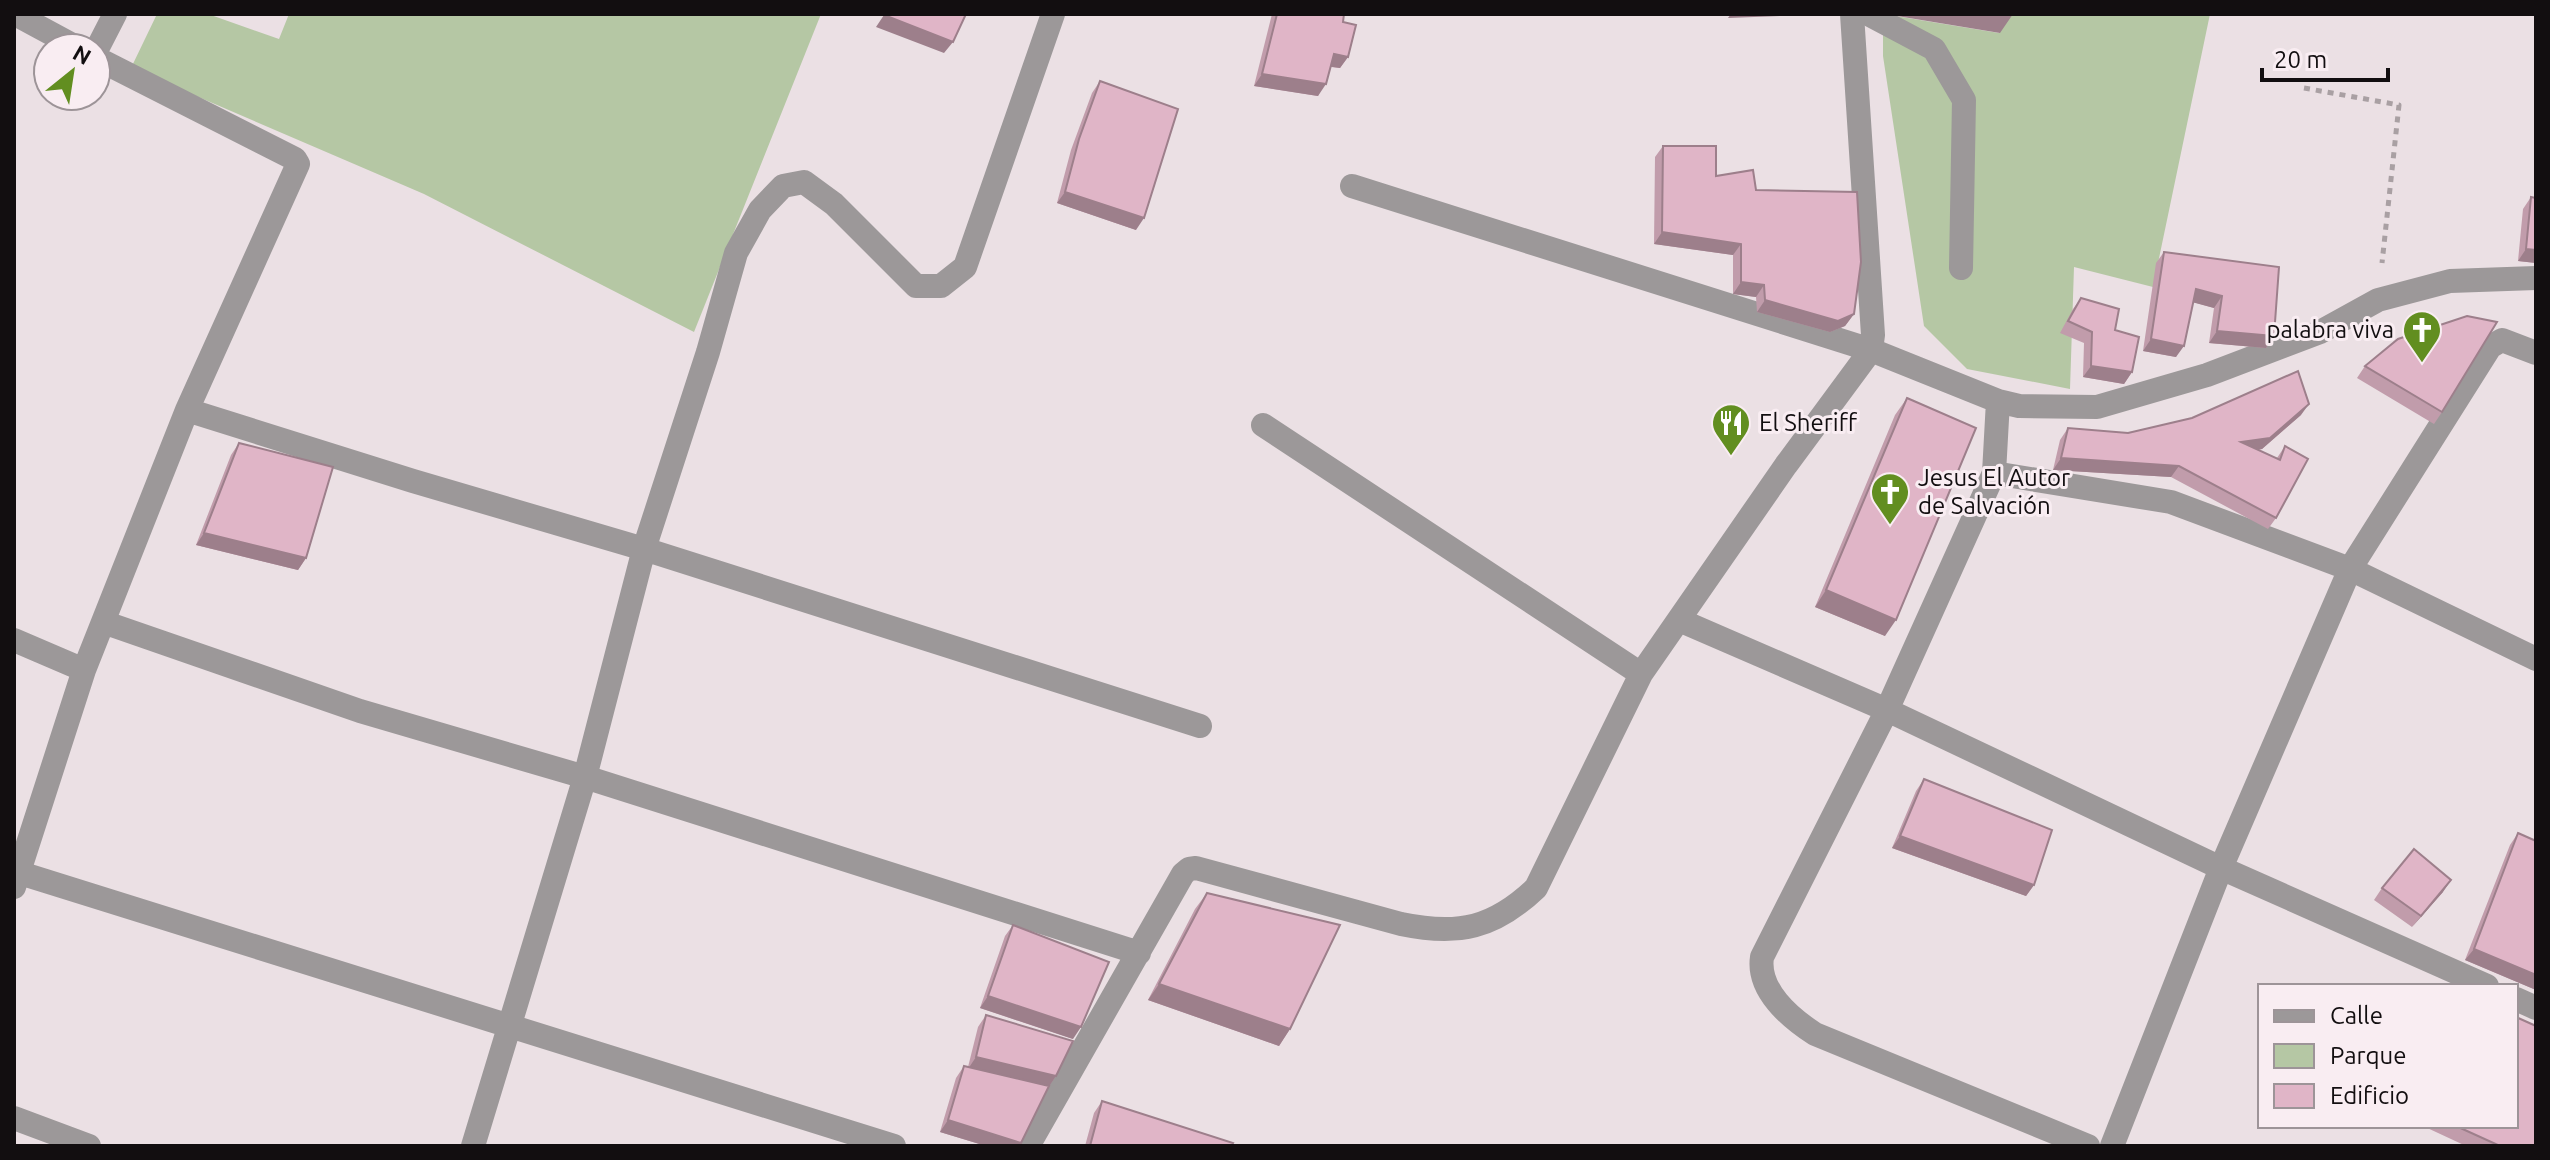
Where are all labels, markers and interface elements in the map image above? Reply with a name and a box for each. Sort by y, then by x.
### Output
north arrow [32,32,112,112]
scale bar [2262,32,2388,82]
text: N [69,39,96,69]
text: 20 m [2274,46,2327,73]
church icon: palabra viva [2401,309,2443,364]
place label: palabra viva [2266,316,2394,343]
restaurant icon: El Sheriff [1710,402,1752,457]
place label: El Sheriff [1759,409,1858,436]
place label: Jesus El Autor de Salvación [1918,464,2070,519]
church icon: Jesus El Autor de Salvación [1869,471,1911,526]
legend [2258,984,2518,1128]
text: Calle [2330,1002,2383,1029]
text: Parque [2330,1042,2407,1069]
text: Edificio [2330,1082,2409,1109]

